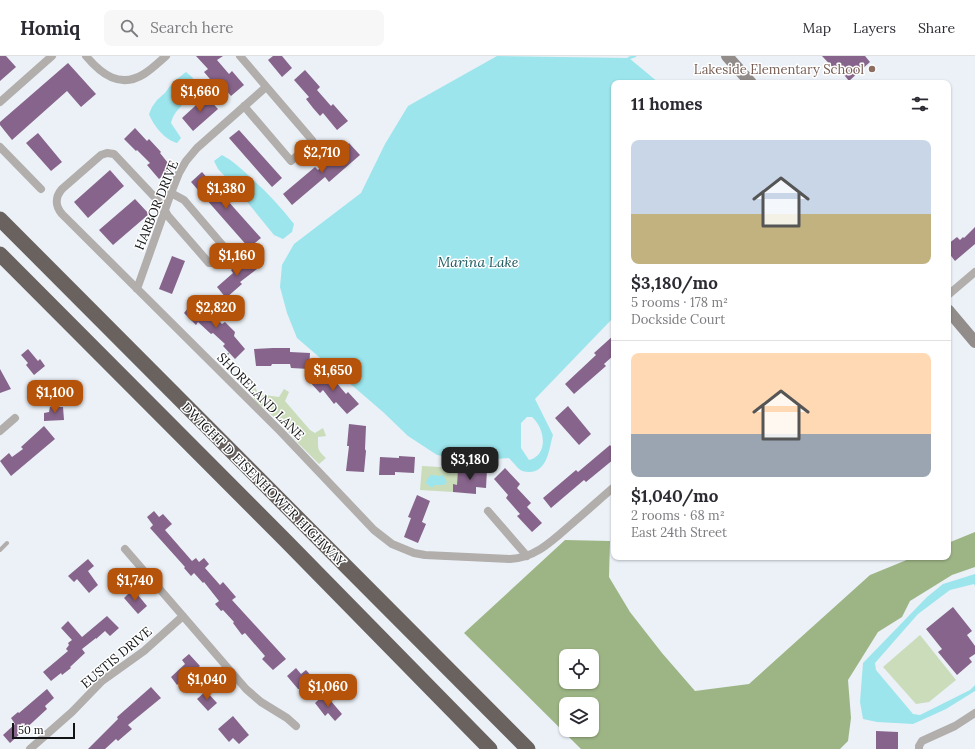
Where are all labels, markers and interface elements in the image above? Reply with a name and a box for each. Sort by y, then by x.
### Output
search box [104,10,384,46]
text: Homiq [20,16,80,40]
icon: search [118,17,140,39]
text: Search here [150,18,233,37]
text: Map [803,19,831,37]
text: Layers [853,19,896,37]
text: Share [918,19,955,37]
place label: Lakeside Elementary School [694,61,864,78]
marker: Lakeside Elementary School [867,64,877,74]
pin: $1,660 [167,79,233,113]
text: $1,660 [180,83,220,100]
text: 11 homes [631,93,703,115]
icon: filters [909,93,931,115]
pin: $2,710 [289,140,355,174]
text: $2,710 [303,144,341,161]
street label: HARBOR DRIVE [131,158,182,252]
icon: home [745,166,817,238]
pin: $1,380 [193,176,259,210]
text: $1,380 [206,180,246,197]
pin: $1,160 [204,243,270,277]
text: $1,160 [218,247,256,264]
water label: Marina Lake [438,253,519,271]
text: $3,180/mo [631,272,718,294]
text: 5 rooms · 178 m² [631,294,728,311]
pin: $2,820 [183,295,249,329]
text: $2,820 [196,299,236,316]
text: Dockside Court [631,311,725,328]
street label: SHORELAND LANE [213,349,308,444]
pin: $1,650 [300,358,366,392]
text: $1,650 [314,362,352,379]
icon: home [745,379,817,451]
pin: $1,100 [22,380,88,414]
text: $1,100 [36,384,74,401]
street label: DWIGHT D EISENHOWER HIGHWAY [178,399,350,570]
pin: $3,180 [437,447,503,481]
text: $3,180 [450,451,490,468]
text: $1,040/mo [631,485,718,507]
text: 2 rooms · 68 m² [631,507,725,524]
text: East 24th Street [631,524,727,541]
pin: $1,740 [102,568,168,602]
text: $1,740 [116,572,154,589]
street label: EUSTIS DRIVE [77,623,155,692]
map controls [559,649,599,737]
button: locate [559,649,599,689]
pin: $1,040 [174,667,240,701]
text: $1,040 [187,671,227,688]
pin: $1,060 [295,674,361,708]
text: $1,060 [308,678,348,695]
button: layers [559,697,599,737]
scale bar [12,721,75,740]
text: 50 m [18,723,44,737]

